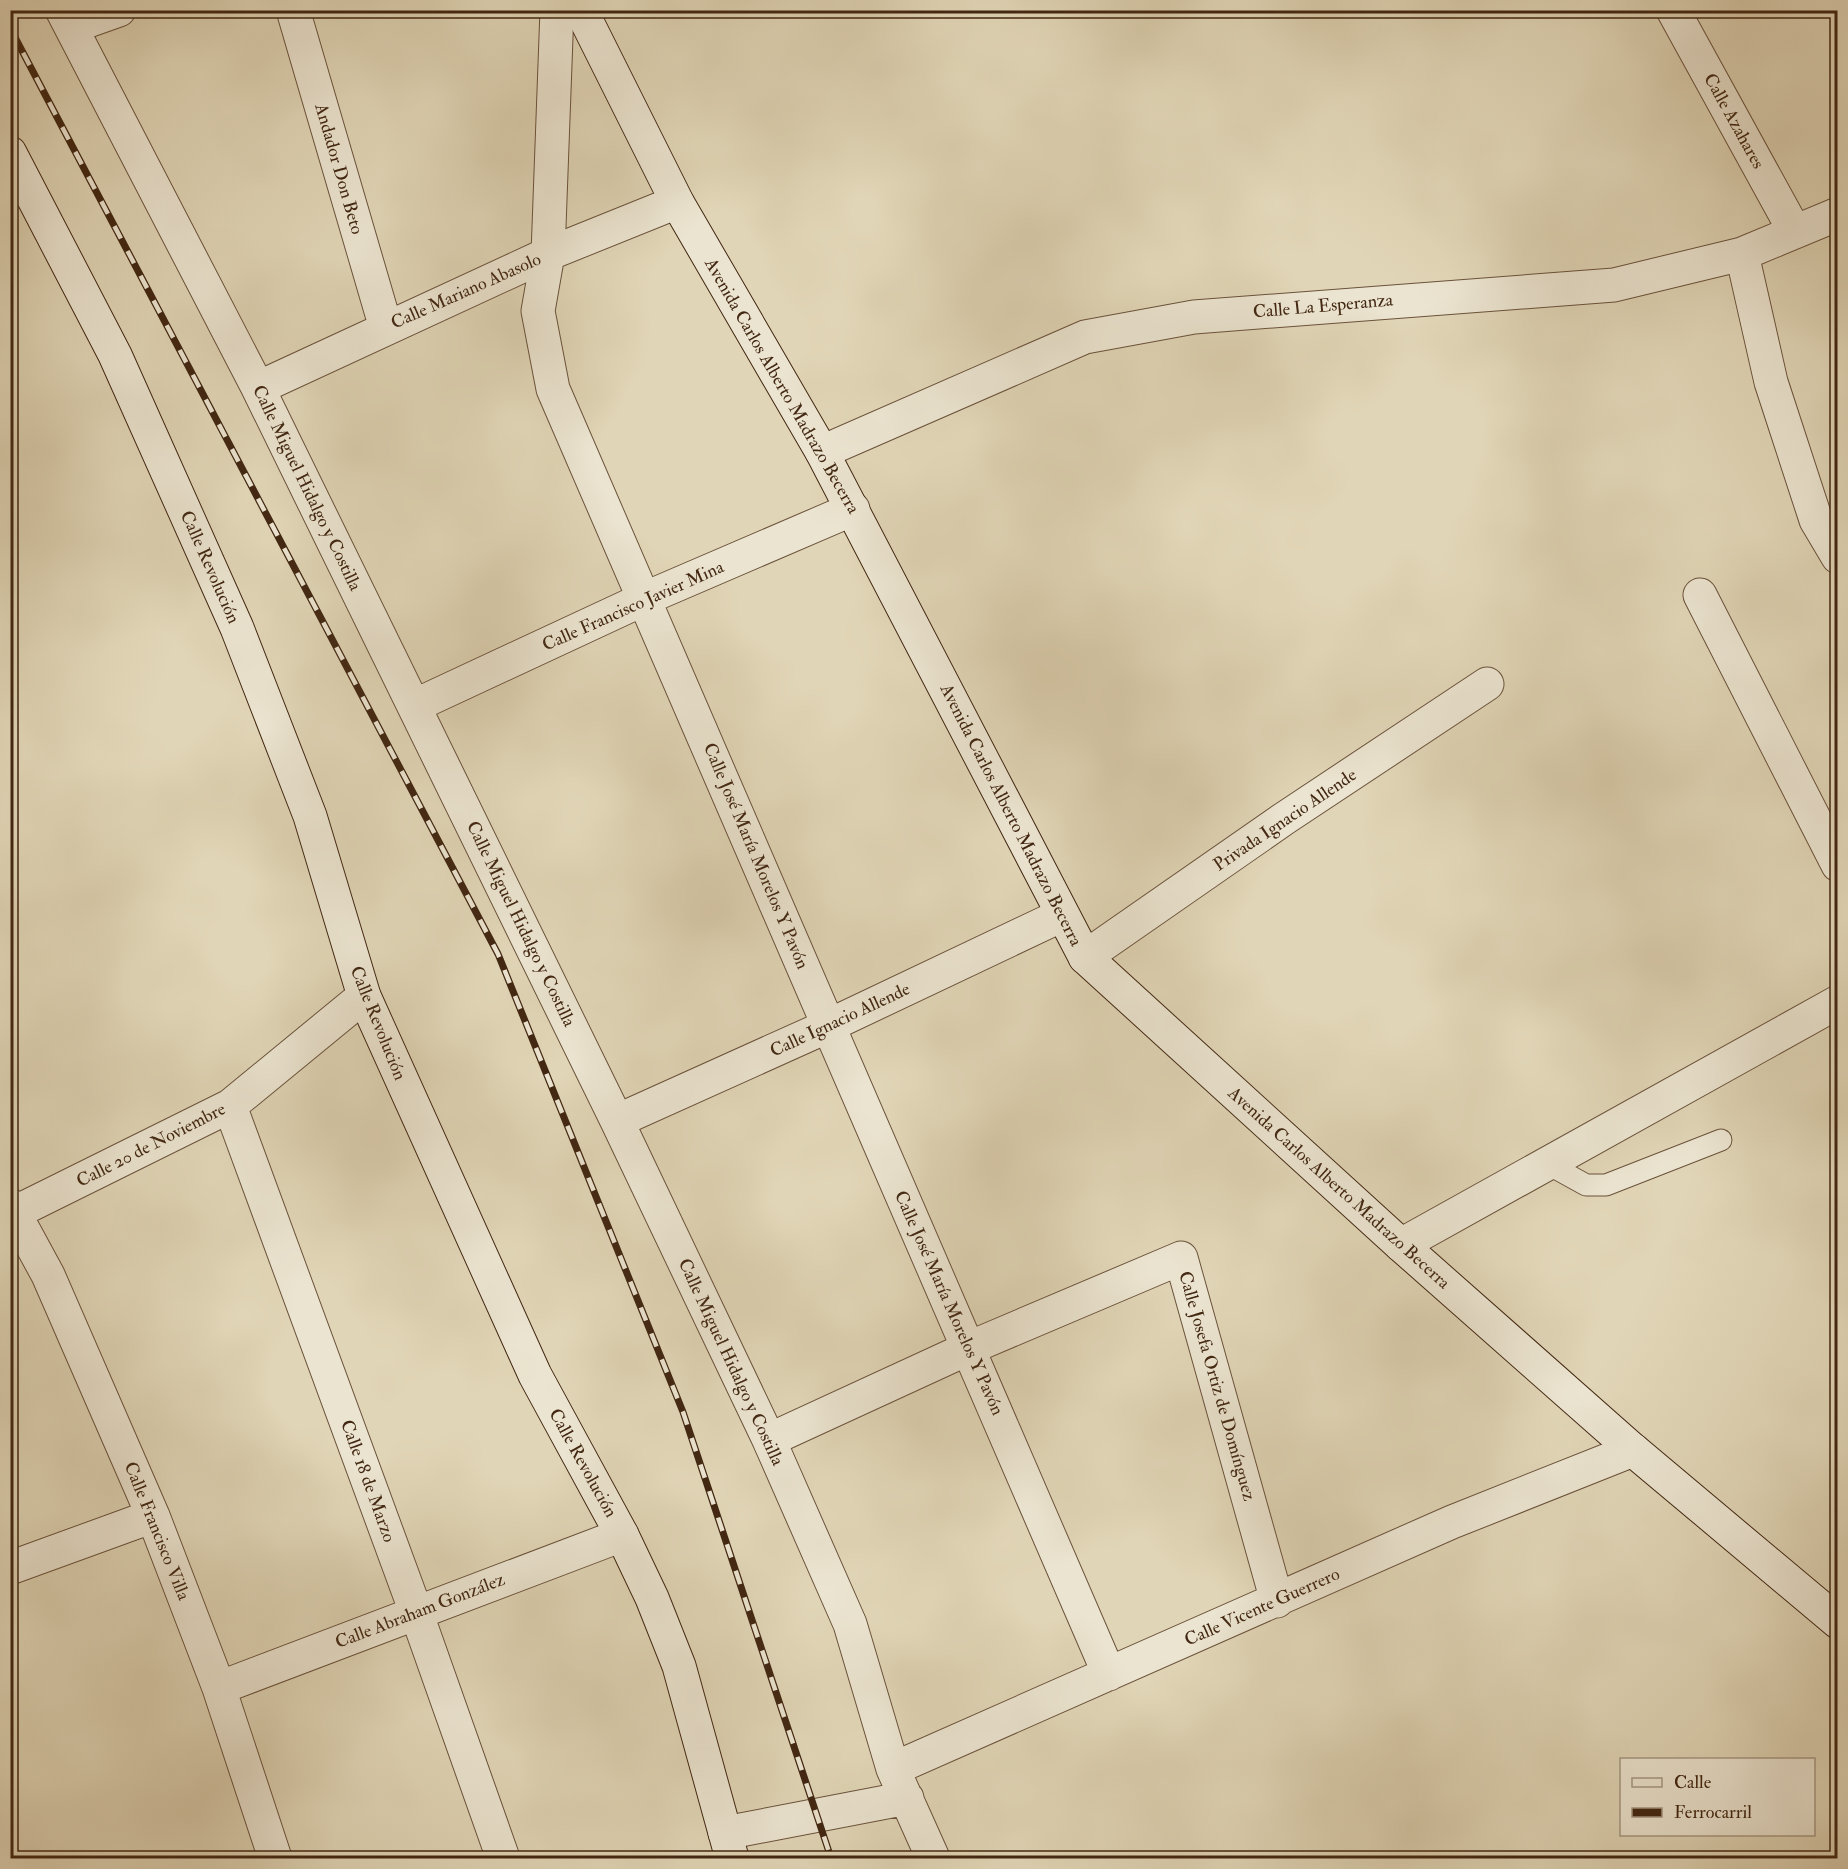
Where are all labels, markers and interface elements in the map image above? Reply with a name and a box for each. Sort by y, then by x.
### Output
street label: Calle Azahares [1698,69,1770,173]
street label: Andador Don Beto [309,100,369,237]
street label: Calle Mariano Abasolo [387,247,545,334]
street label: Avenida Carlos Alberto Madrazo Becerra [699,253,865,518]
street label: Calle La Esperanza [1252,288,1395,324]
street label: Calle Miguel Hidalgo y Costilla [247,381,367,595]
street label: Calle Revolución [175,507,245,627]
street label: Calle Francisco Javier Mina [539,555,728,656]
street label: Avenida Carlos Alberto Madrazo Becerra [934,679,1088,951]
street label: Calle José María Morelos Y Pavón [698,739,814,973]
street label: Privada Ignacio Allende [1209,763,1361,876]
street label: Calle Miguel Hidalgo y Costilla [461,817,581,1031]
street label: Calle Revolución [345,963,411,1083]
street label: Calle Ignacio Allende [766,977,914,1063]
street label: Avenida Carlos Alberto Madrazo Becerra [1222,1081,1455,1294]
street label: Calle 20 de Noviembre [73,1097,230,1193]
street label: Calle José María Morelos Y Pavón [889,1187,1009,1419]
street label: Calle Miguel Hidalgo y Costilla [673,1255,789,1470]
street label: Calle Josefa Ortiz de Domínguez [1173,1268,1261,1504]
street label: Calle Revolución [544,1404,622,1522]
street label: Calle 18 de Marzo [335,1417,401,1546]
street label: Calle Francisco Villa [119,1458,195,1604]
street label: Calle Vicente Guerrero [1181,1562,1344,1652]
street label: Calle Abraham González [332,1568,508,1654]
legend [1620,1758,1815,1836]
text: Calle [1674,1771,1712,1794]
text: Ferrocarril [1674,1801,1752,1824]

